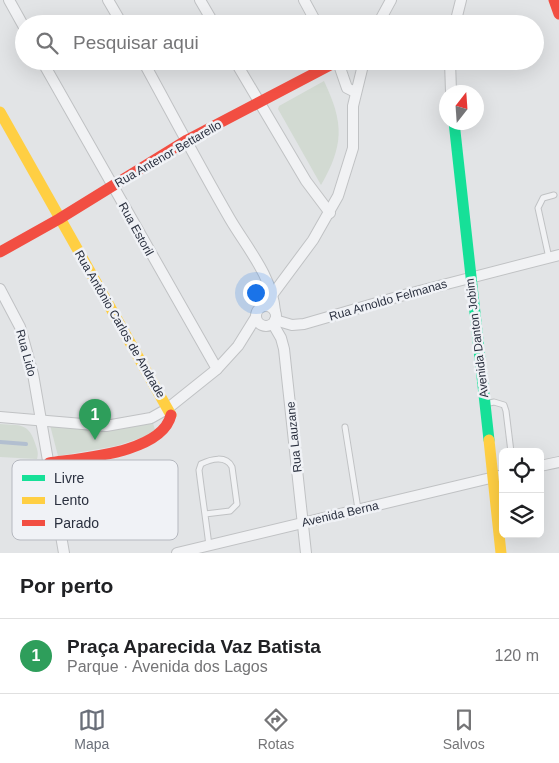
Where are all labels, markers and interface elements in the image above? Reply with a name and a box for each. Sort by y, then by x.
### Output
search box [15,15,544,70]
icon: search [33,29,61,57]
text: Pesquisar aqui [73,32,199,53]
north arrow [439,85,484,130]
street label: Rua Antenor Bettarello [112,118,224,190]
street label: Rua Estoril [116,200,156,258]
street label: Rua Antônio Carlos de Andrade [72,248,168,401]
street label: Rua Arnoldo Felmanas [327,276,449,324]
street label: Avenida Danton Jobim [463,277,491,399]
your location [243,280,269,306]
street label: Rua Lido [13,328,39,378]
pin: 1 [79,399,111,440]
street label: Rua Lauzane [283,400,305,473]
map controls [499,448,544,538]
button: locate [499,448,544,493]
legend [12,460,178,540]
text: Livre [54,470,85,486]
text: Lento [54,492,89,508]
button: layers [499,493,544,538]
street label: Avenida Berna [300,498,380,530]
text: Parado [54,515,99,531]
text: Por perto [20,574,113,597]
text: Praça Aparecida Vaz Batista [67,636,321,657]
text: 1 [32,647,40,664]
text: 120 m [495,647,539,664]
text: Parque · Avenida dos Lagos [67,658,268,675]
tab: Mapa [74,706,109,752]
tab: Rotas [258,706,294,752]
tab: Salvos [443,706,485,752]

